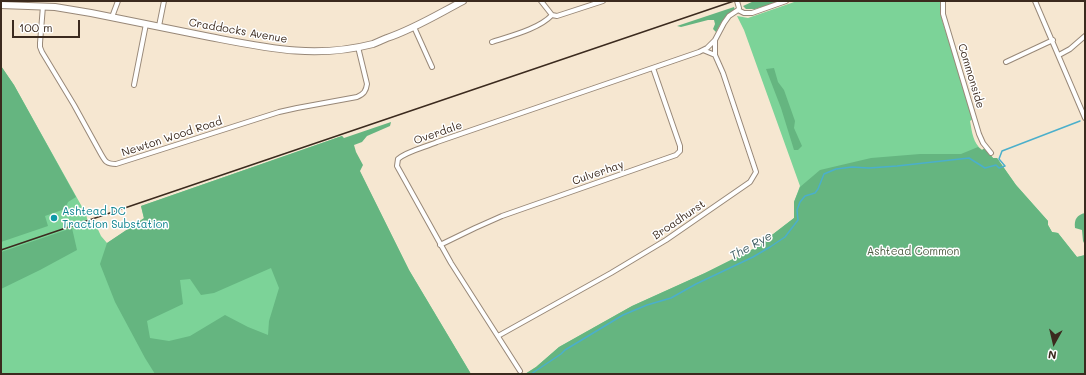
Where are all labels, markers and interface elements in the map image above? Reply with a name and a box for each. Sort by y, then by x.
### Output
scale bar [14,12,82,38]
street label: Craddocks Avenue [188,16,288,46]
text: 100 m [19,19,53,35]
street label: Commonside [955,42,987,110]
street label: Newton Wood Road [120,114,224,160]
street label: Overdale [412,119,464,147]
street label: Culverhay [571,158,625,188]
street label: Broadhurst [650,198,708,242]
place label: Ashtead DC Traction Substation [62,205,168,231]
marker: Ashtead DC Traction Substation [49,213,59,223]
water label: The Rye [727,229,775,263]
park label: Ashtead Common [867,245,959,259]
north arrow [1034,323,1074,363]
text: N [1047,347,1057,363]

